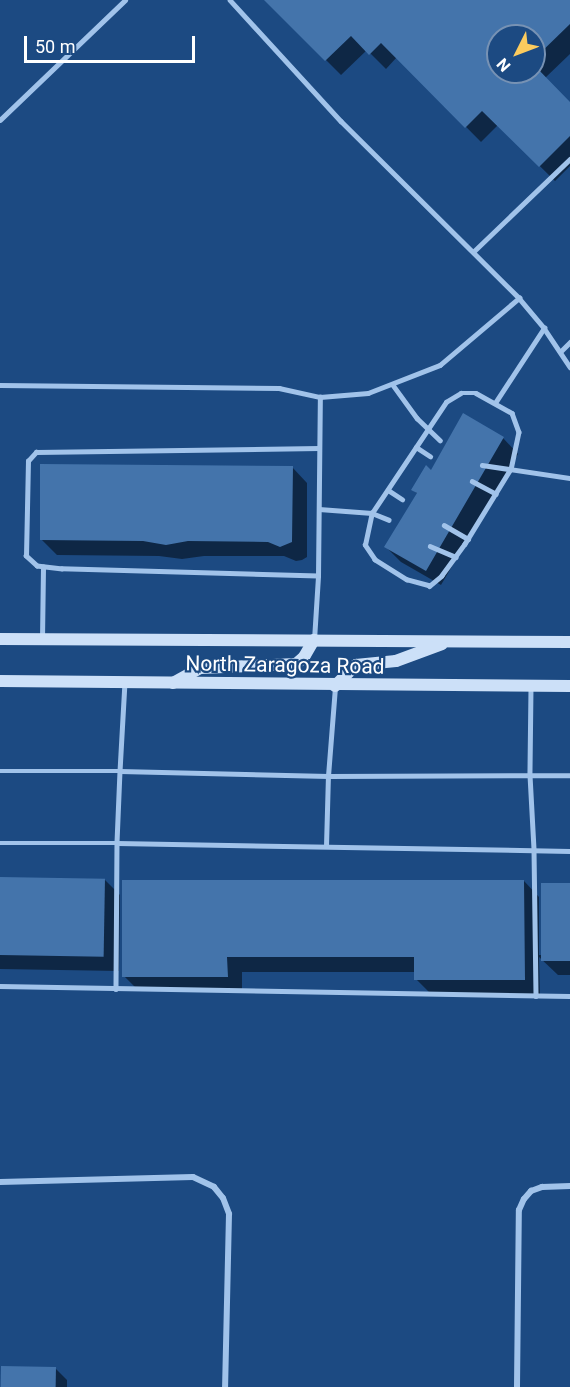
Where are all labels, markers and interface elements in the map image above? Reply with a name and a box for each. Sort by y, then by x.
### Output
scale bar [27,24,198,62]
north arrow [486,24,546,84]
text: 50 m [35,36,75,57]
text: N [493,54,515,76]
street label: North Zaragoza Road [185,651,385,679]

